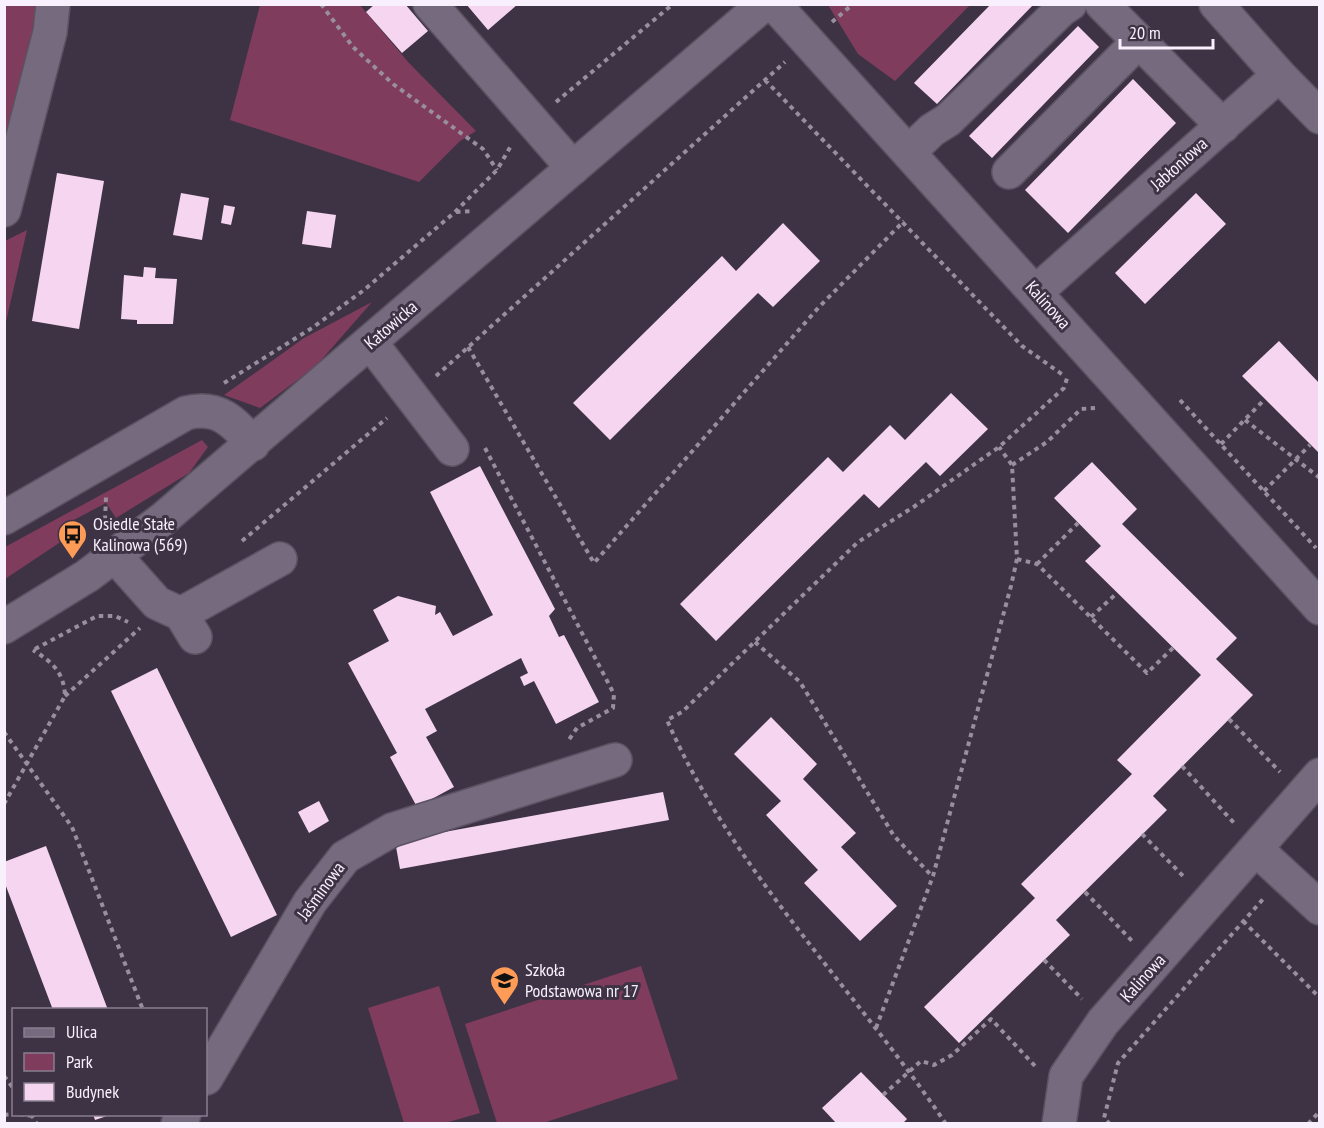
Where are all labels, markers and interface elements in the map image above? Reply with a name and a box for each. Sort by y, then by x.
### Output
scale bar [1120,12,1213,50]
text: 20 m [1129,21,1161,44]
street label: Jabłoniowa [1145,132,1212,196]
street label: Kalinowa [1021,276,1076,334]
street label: Katowicka [359,295,422,354]
place label: Osiedle Stałe Kalinowa (569) [93,512,187,556]
bus stop icon: Osiedle Stałe Kalinowa (569) [56,518,88,560]
street label: Jaśminowa [291,857,349,925]
street label: Kalinowa [1115,949,1170,1007]
place label: Szkoła Podstawowa nr 17 [525,958,639,1002]
school or university icon: Szkoła Podstawowa nr 17 [488,964,520,1006]
legend [12,1008,207,1116]
text: Ulica [66,1020,97,1043]
text: Park [66,1050,93,1073]
text: Budynek [66,1080,119,1103]

